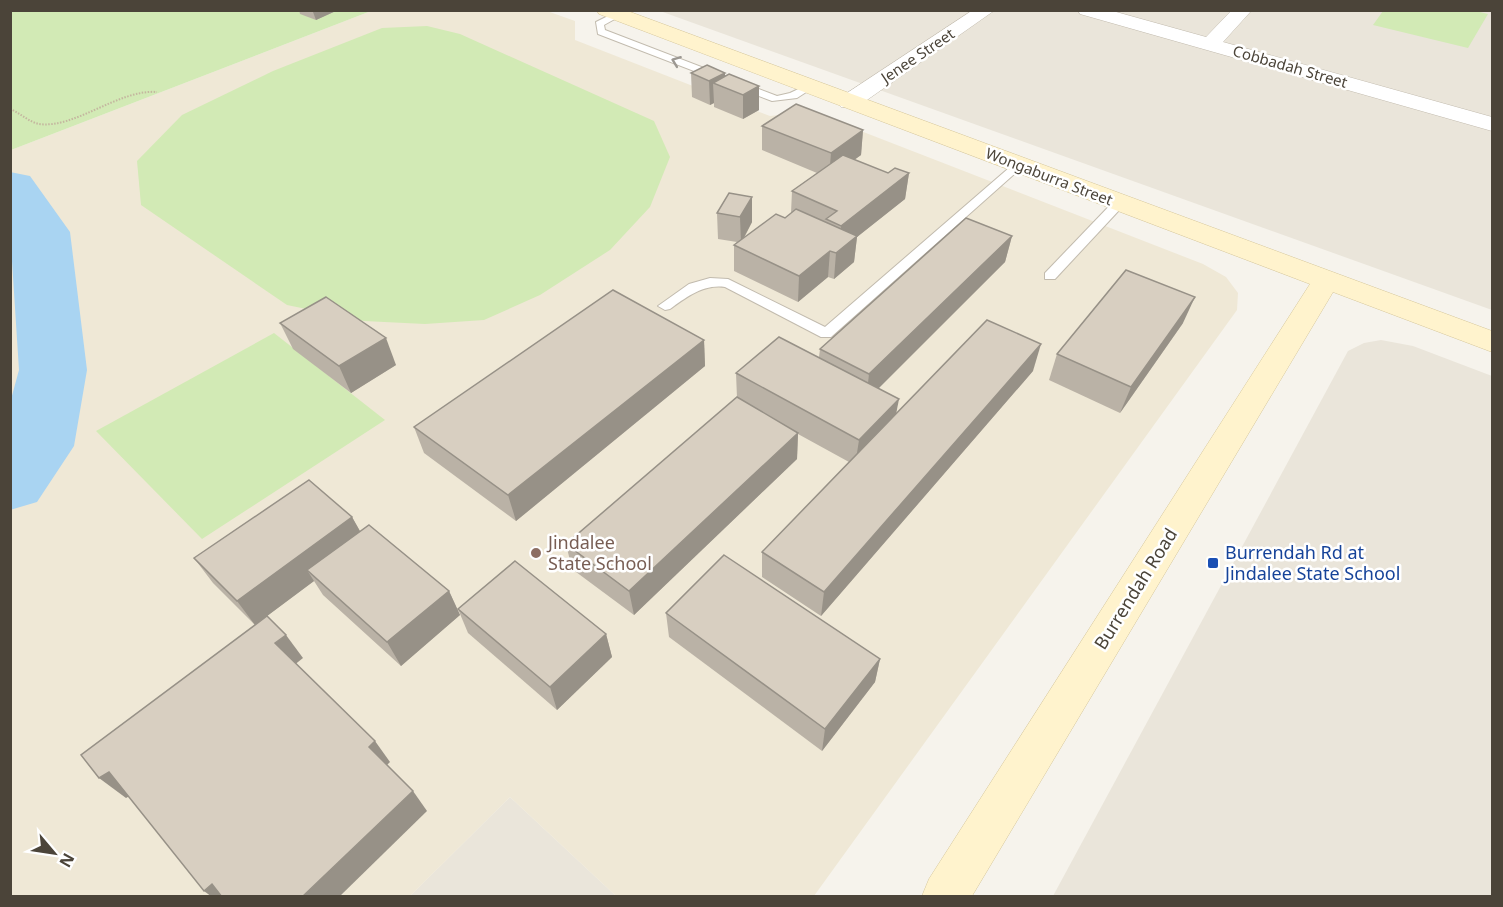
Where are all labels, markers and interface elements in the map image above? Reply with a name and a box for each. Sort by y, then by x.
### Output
street label: Jenee Street [875,23,959,88]
street label: Cobbadah Street [1231,40,1350,92]
one-way arrow [672,55,682,68]
street label: Wongaburra Street [983,143,1116,210]
street label: Burrendah Road [1088,523,1182,654]
place label: Jindalee State School [546,530,652,575]
place label: Burrendah Rd at Jindalee State School [1223,540,1400,585]
marker: Jindalee State School [529,546,543,560]
marker: Burrendah Rd at Jindalee State School [1206,556,1220,570]
north arrow [24,823,84,883]
text: N [54,849,80,871]

